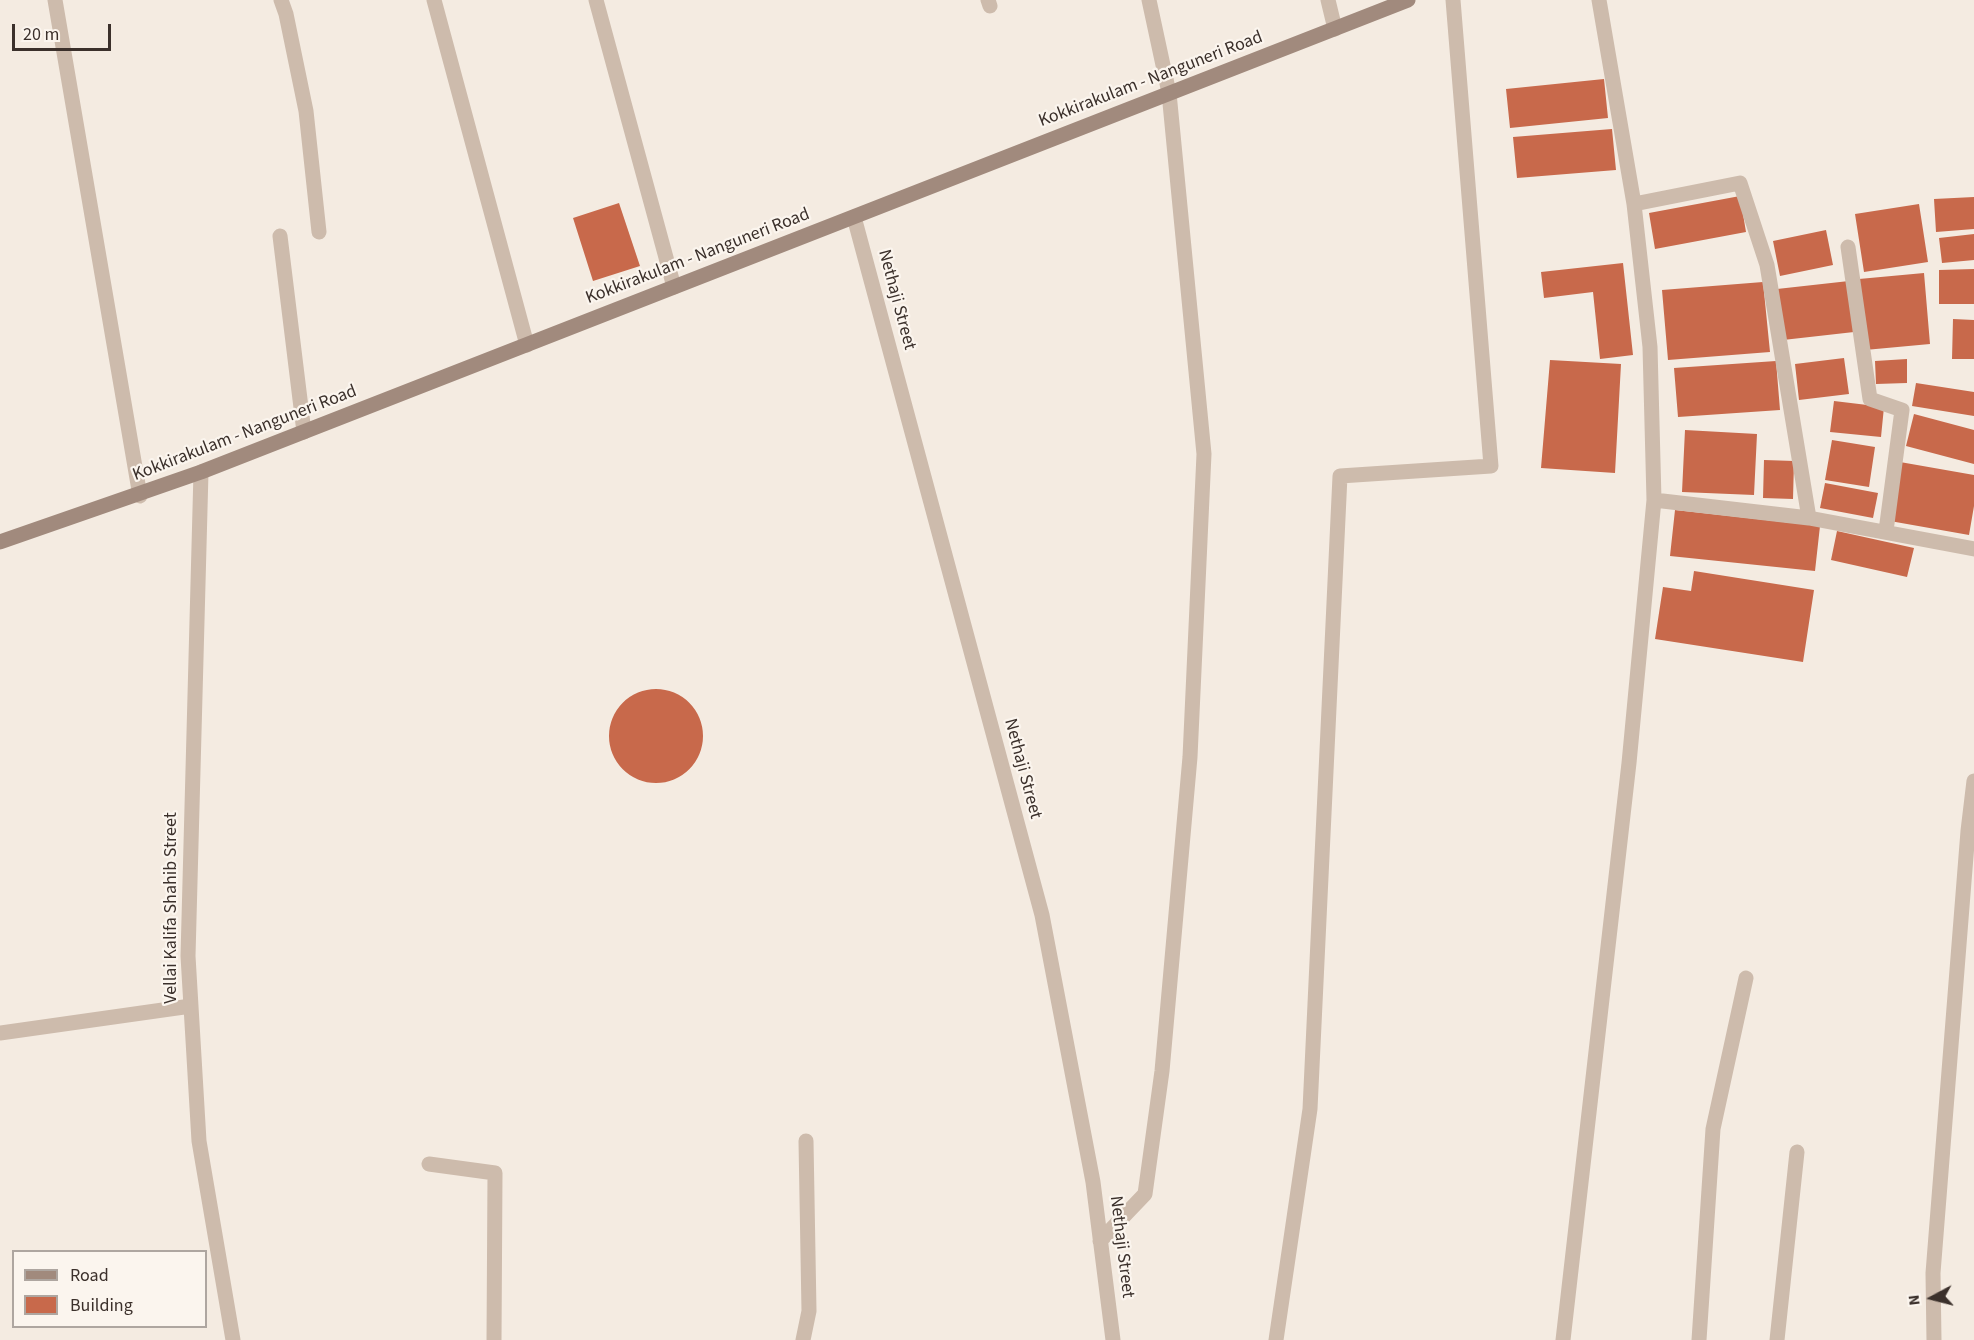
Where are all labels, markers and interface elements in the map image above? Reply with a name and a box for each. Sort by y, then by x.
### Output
scale bar [15,12,114,50]
text: 20 m [23,22,59,47]
street label: Kokkirakulam - Nanguneri Road [1036,27,1266,133]
street label: Kokkirakulam - Nanguneri Road [583,204,813,310]
street label: Nethaji Street [872,248,920,352]
street label: Kokkirakulam - Nanguneri Road [130,381,360,487]
street label: Nethaji Street [998,717,1046,821]
street label: Vellai Kalifa Shahib Street [161,812,183,1004]
street label: Nethaji Street [1104,1195,1138,1299]
legend [12,1250,207,1328]
text: Road [70,1263,109,1288]
north arrow [1902,1268,1962,1328]
text: Building [70,1293,133,1318]
text: N [1903,1294,1926,1307]

